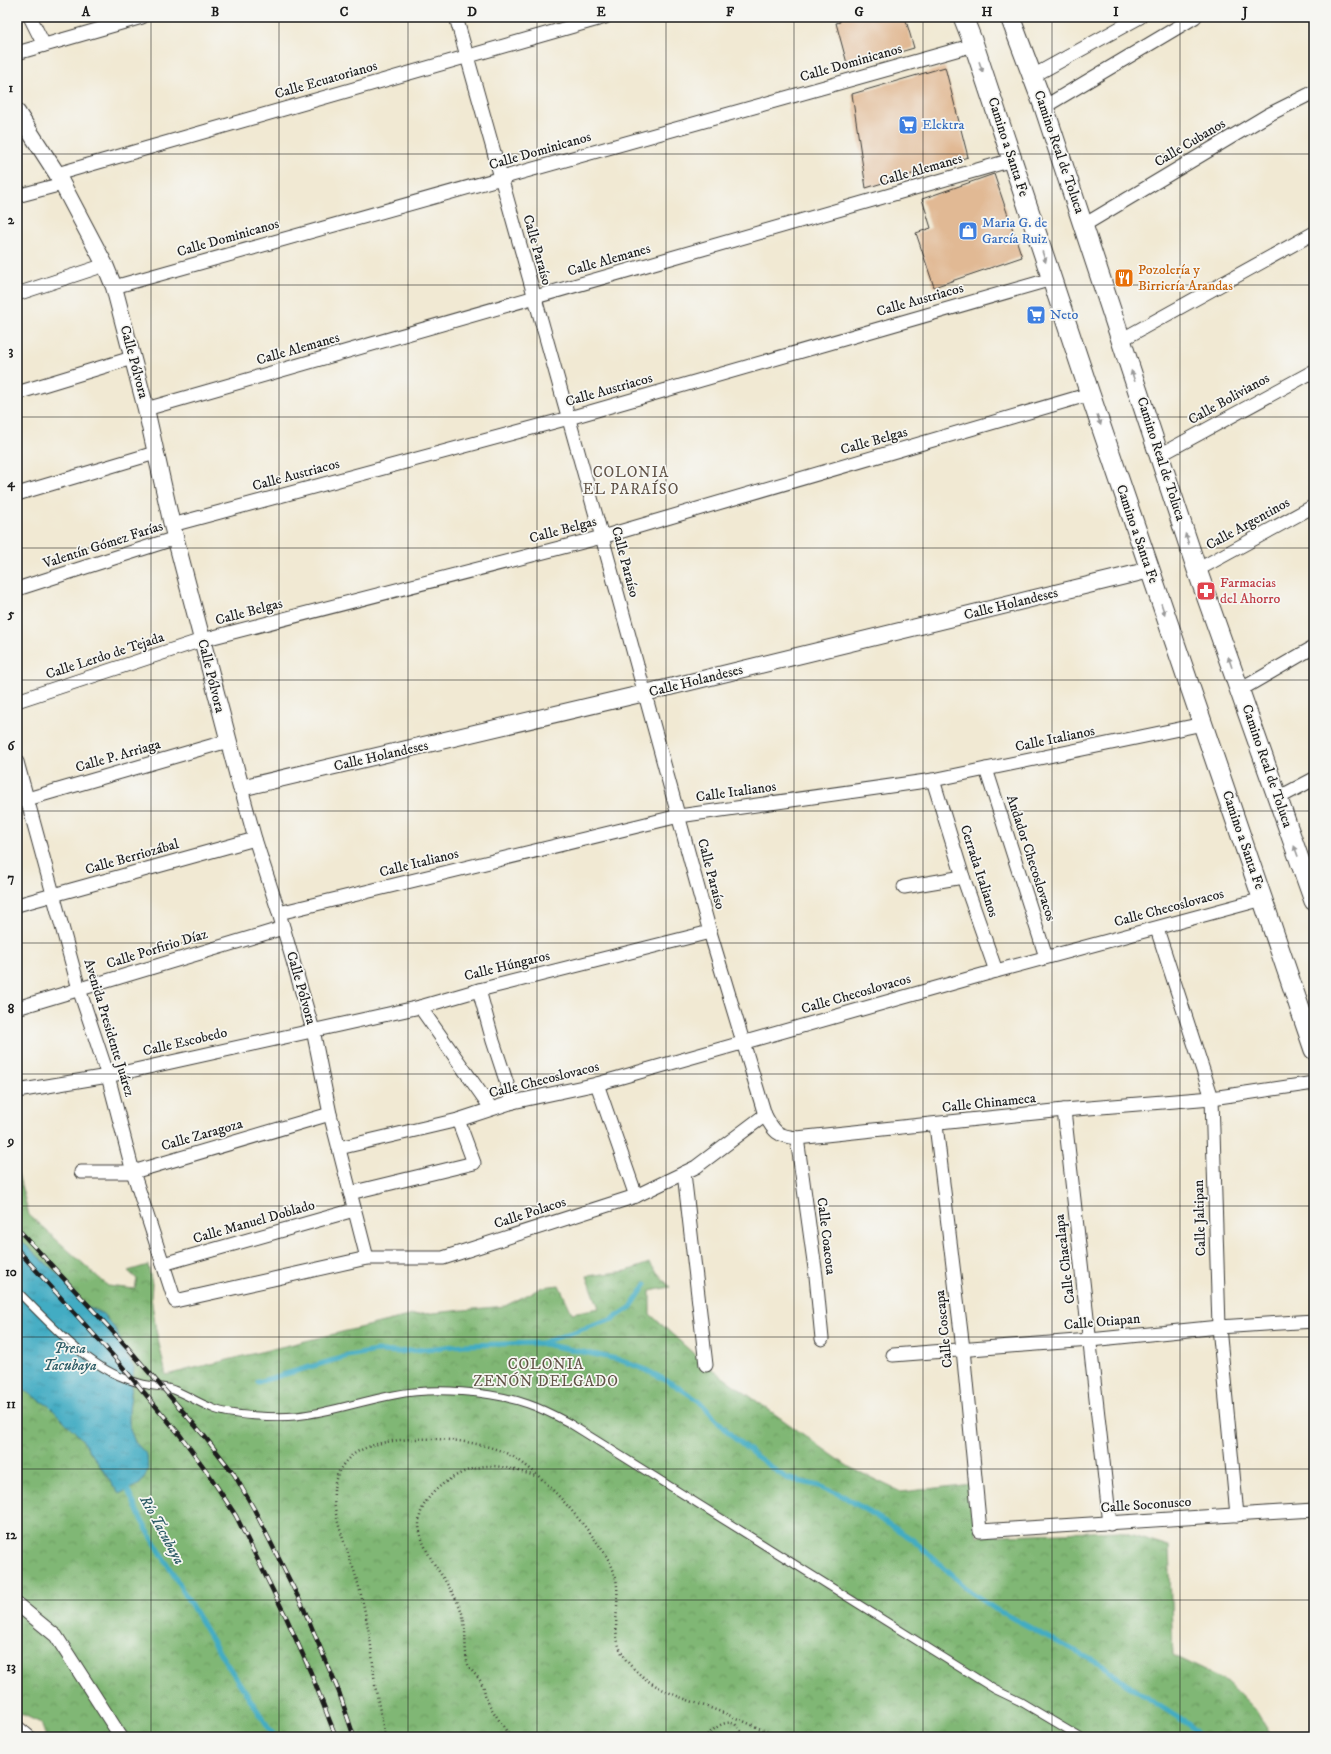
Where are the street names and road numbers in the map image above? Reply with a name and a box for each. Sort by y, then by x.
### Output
street label: Calle Dominicanos [798,40,904,86]
street label: Calle Ecuatorianos [273,57,380,103]
street label: Camino Real de Toluca [1029,88,1089,216]
street label: Camino a Santa Fe [983,95,1033,199]
street label: Calle Cubanos [1151,115,1229,171]
street label: Calle Dominicanos [487,128,593,174]
street label: Calle Alemanes [877,149,965,190]
street label: Calle Paraíso [518,213,556,288]
street label: Calle Dominicanos [175,215,281,261]
street label: Calle Alemanes [565,239,653,280]
street label: Calle Austriacos [874,279,966,321]
street label: Calle Pólvora [116,323,152,401]
street label: Calle Alemanes [254,328,342,369]
street label: Calle Austriacos [563,369,655,411]
street label: Calle Bolivianos [1185,369,1273,429]
street label: Camino Real de Toluca [1132,395,1190,523]
street label: Calle Belgas [838,423,910,459]
street label: Calle Austriacos [250,455,342,495]
street label: Camino a Santa Fe [1112,482,1162,586]
street label: Calle Argentinos [1203,493,1293,554]
street label: Calle Belgas [527,512,599,548]
street label: Valentín Gómez Farías [40,517,166,573]
street label: Calle Paraíso [607,525,643,600]
street label: Calle Holandeses [962,584,1060,624]
street label: Calle Belgas [213,594,285,630]
street label: Calle Lerdo de Tejada [44,628,166,684]
street label: Calle Pólvora [193,637,229,715]
street label: Calle Holandeses [647,661,745,701]
street label: Camino Real de Toluca [1237,702,1297,830]
street label: Calle Italianos [1014,722,1097,756]
street label: Calle P. Arriaga [73,735,163,777]
street label: Calle Holandeses [332,736,430,776]
street label: Calle Italianos [695,777,778,807]
street label: Camino a Santa Fe [1218,788,1268,892]
street label: Andador Checoslovacos [1002,793,1060,924]
street label: Cerrada Italianos [956,823,1002,920]
street label: Calle Berriozábal [83,835,182,879]
street label: Calle Paraíso [693,837,729,912]
street label: Calle Italianos [378,844,461,882]
street label: Calle Checoslovacos [1112,885,1226,931]
street label: Calle Porfirio Díaz [104,925,210,973]
street label: Calle Húngaros [462,947,552,985]
street label: Calle Pólvora [282,949,320,1027]
street label: Avenida Presidente Juárez [79,957,139,1099]
street label: Calle Checoslovacos [799,970,913,1018]
street label: Calle Escobedo [141,1024,229,1060]
street label: Calle Checoslovacos [487,1058,601,1102]
street label: Calle Chinameca [941,1089,1037,1117]
street label: Calle Zaragoza [159,1115,245,1155]
street label: Calle Jaltipan [1190,1179,1210,1256]
street label: Calle Polacos [492,1193,569,1233]
street label: Calle Manuel Doblado [191,1196,317,1248]
street label: Calle Coacota [812,1196,840,1276]
street label: Calle Chacalapa [1051,1213,1079,1305]
street label: Calle Coscapa [931,1289,957,1369]
street label: Calle Otiapan [1063,1310,1142,1334]
street label: Calle Soconusco [1100,1493,1192,1517]

